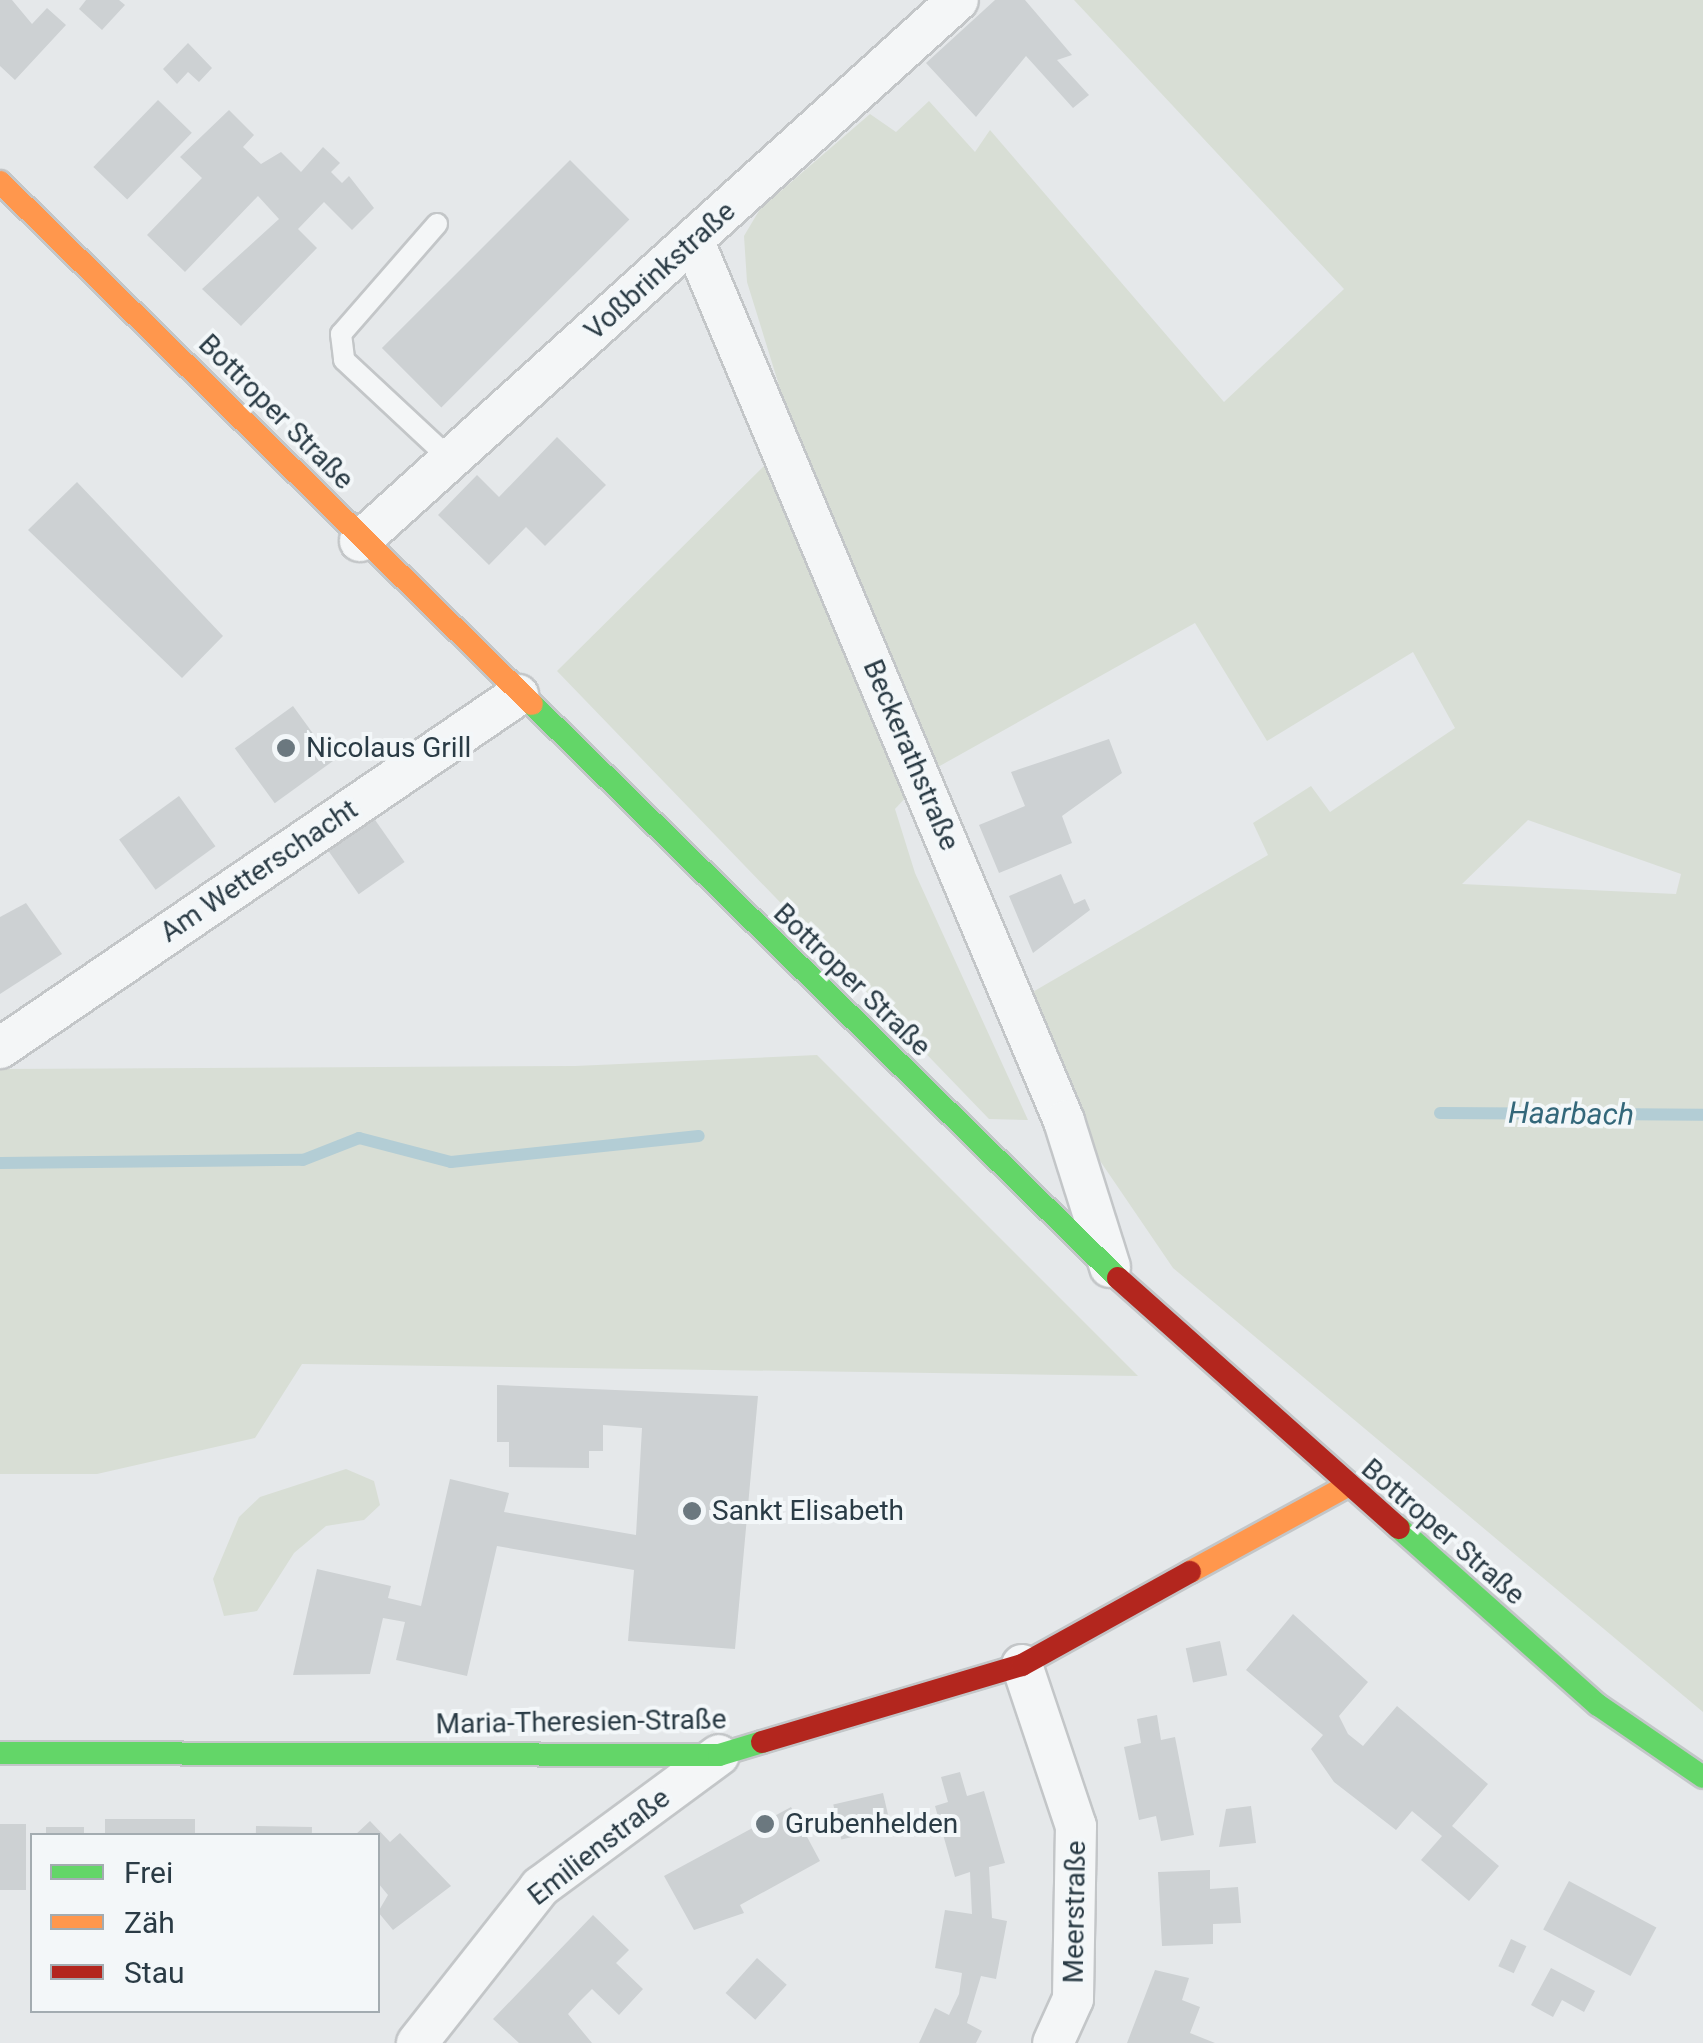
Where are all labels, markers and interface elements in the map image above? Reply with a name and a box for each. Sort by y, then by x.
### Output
street label: Voßbrinkstraße [578,195,742,347]
street label: Bottroper Straße [192,328,360,496]
street label: Beckerathstraße [856,655,966,855]
place label: Nicolaus Grill [306,731,471,765]
marker: Nicolaus Grill [275,737,297,759]
street label: Am Wetterschacht [154,793,364,949]
street label: Bottroper Straße [766,897,938,1063]
water label: Haarbach [1508,1095,1634,1133]
street label: Bottroper Straße [1354,1452,1532,1612]
place label: Sankt Elisabeth [712,1494,904,1528]
marker: Sankt Elisabeth [681,1500,703,1522]
street label: Maria-Theresien-Straße [435,1703,727,1741]
street label: Emilienstraße [521,1781,677,1913]
place label: Grubenhelden [785,1807,958,1841]
marker: Grubenhelden [754,1813,776,1835]
legend [30,1833,380,2013]
street label: Meerstraße [1057,1840,1093,1984]
text: Frei [124,1855,173,1890]
text: Zäh [124,1905,175,1940]
text: Stau [124,1955,184,1990]

